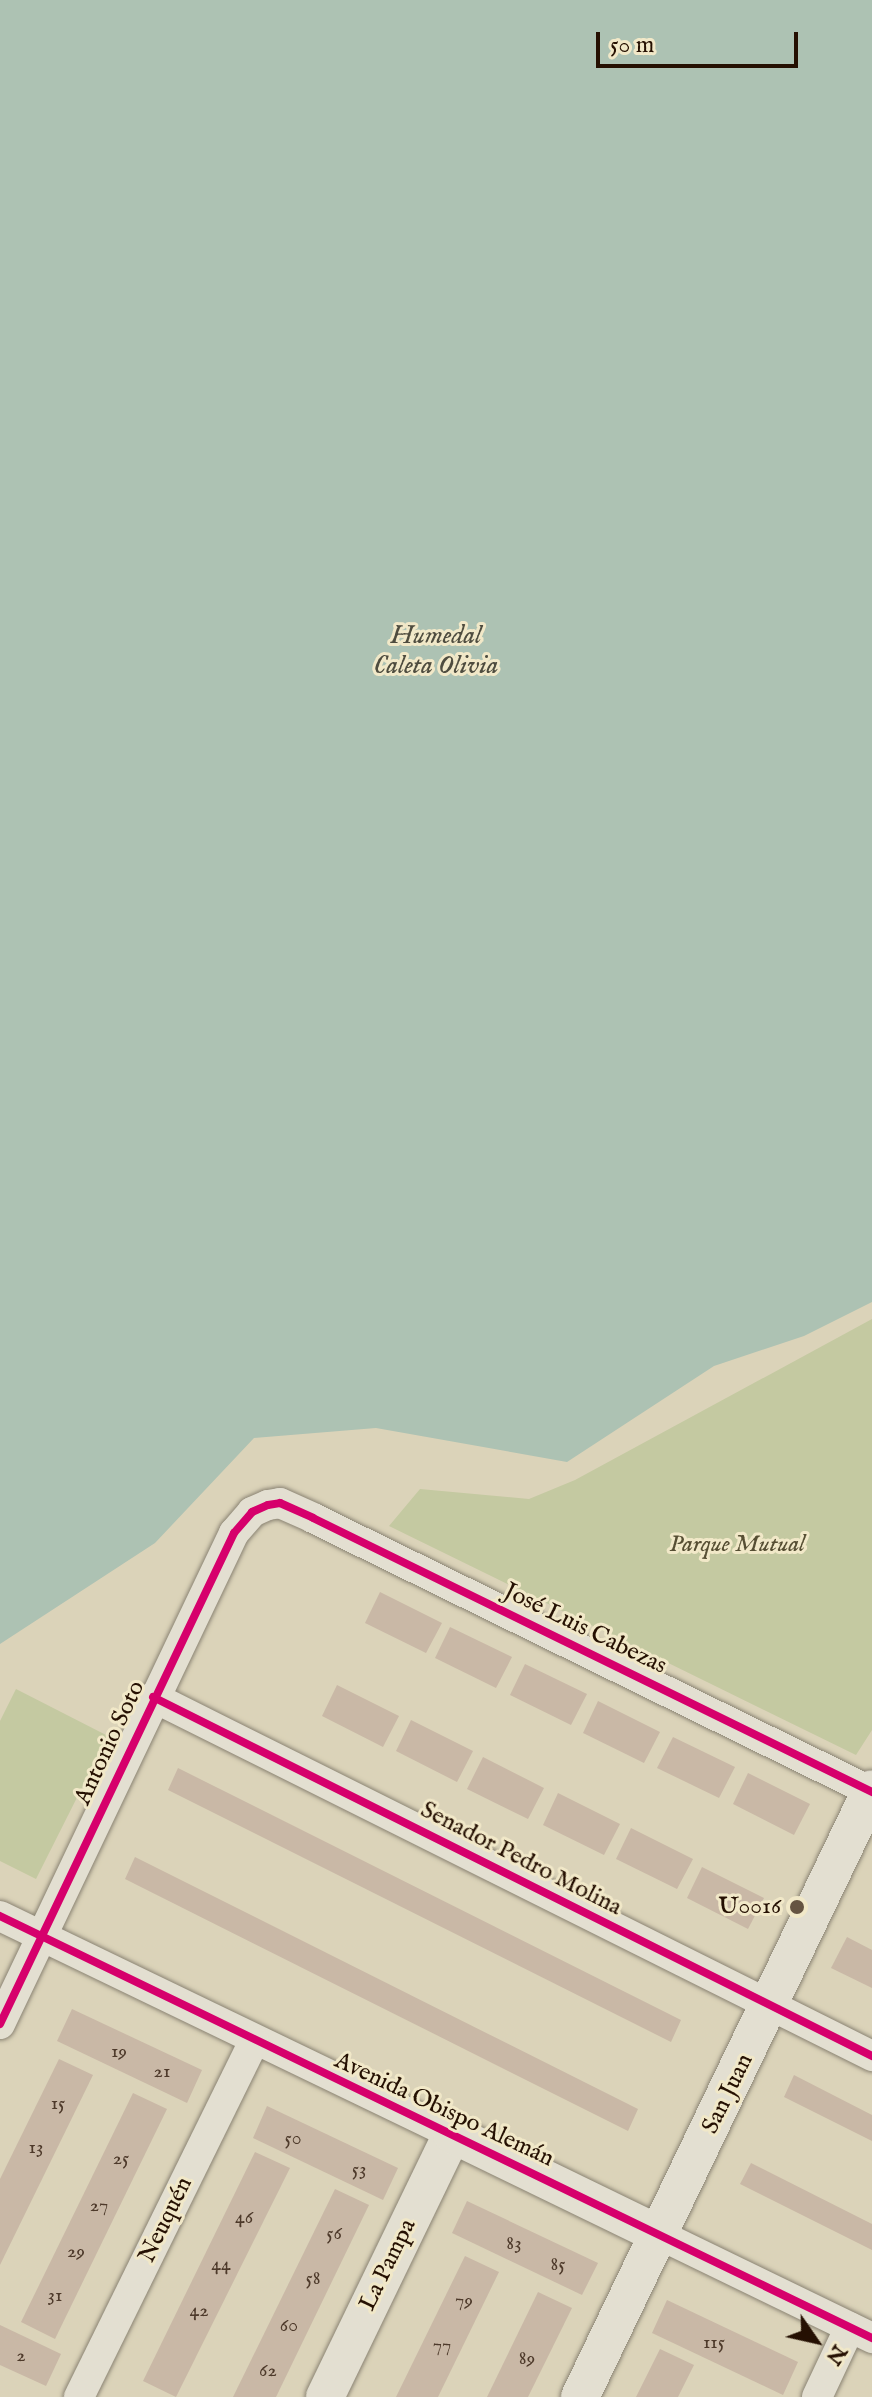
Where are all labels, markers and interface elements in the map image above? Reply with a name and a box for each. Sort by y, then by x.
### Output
scale bar [600,16,802,66]
text: 50 m [610,30,654,61]
water label: Humedal Caleta Olivia [374,620,498,682]
park label: Parque Mutual [669,1531,805,1559]
street label: José Luis Cabezas [499,1577,671,1681]
street label: Antonio Soto [69,1676,151,1810]
street label: Senador Pedro Molina [416,1796,626,1922]
place label: U0016 [718,1893,781,1921]
marker: U0016 [788,1898,806,1916]
house number: 19 [111,2039,127,2063]
street label: Avenida Obispo Alemán [330,2046,558,2174]
street label: San Juan [696,2049,760,2139]
house number: 21 [154,2059,170,2083]
house number: 15 [51,2091,65,2115]
house number: 50 [285,2126,301,2150]
house number: 13 [29,2135,43,2159]
house number: 25 [113,2146,129,2170]
house number: 53 [352,2157,366,2181]
street label: Neuquén [133,2172,199,2268]
house number: 27 [90,2193,108,2217]
house number: 46 [235,2205,253,2229]
street label: La Pampa [353,2214,423,2316]
house number: 56 [326,2221,342,2245]
house number: 83 [506,2231,522,2255]
house number: 29 [67,2239,85,2263]
house number: 44 [211,2252,231,2276]
house number: 85 [550,2252,566,2276]
house number: 58 [305,2266,321,2290]
house number: 31 [48,2283,62,2307]
house number: 79 [455,2288,473,2312]
house number: 42 [189,2298,209,2322]
north arrow [776,2301,856,2381]
house number: 60 [280,2313,298,2337]
house number: 115 [703,2330,725,2354]
house number: 77 [433,2333,451,2357]
text: N [819,2339,853,2370]
house number: 2 [16,2343,26,2367]
house number: 89 [519,2346,535,2370]
house number: 62 [259,2358,277,2382]

